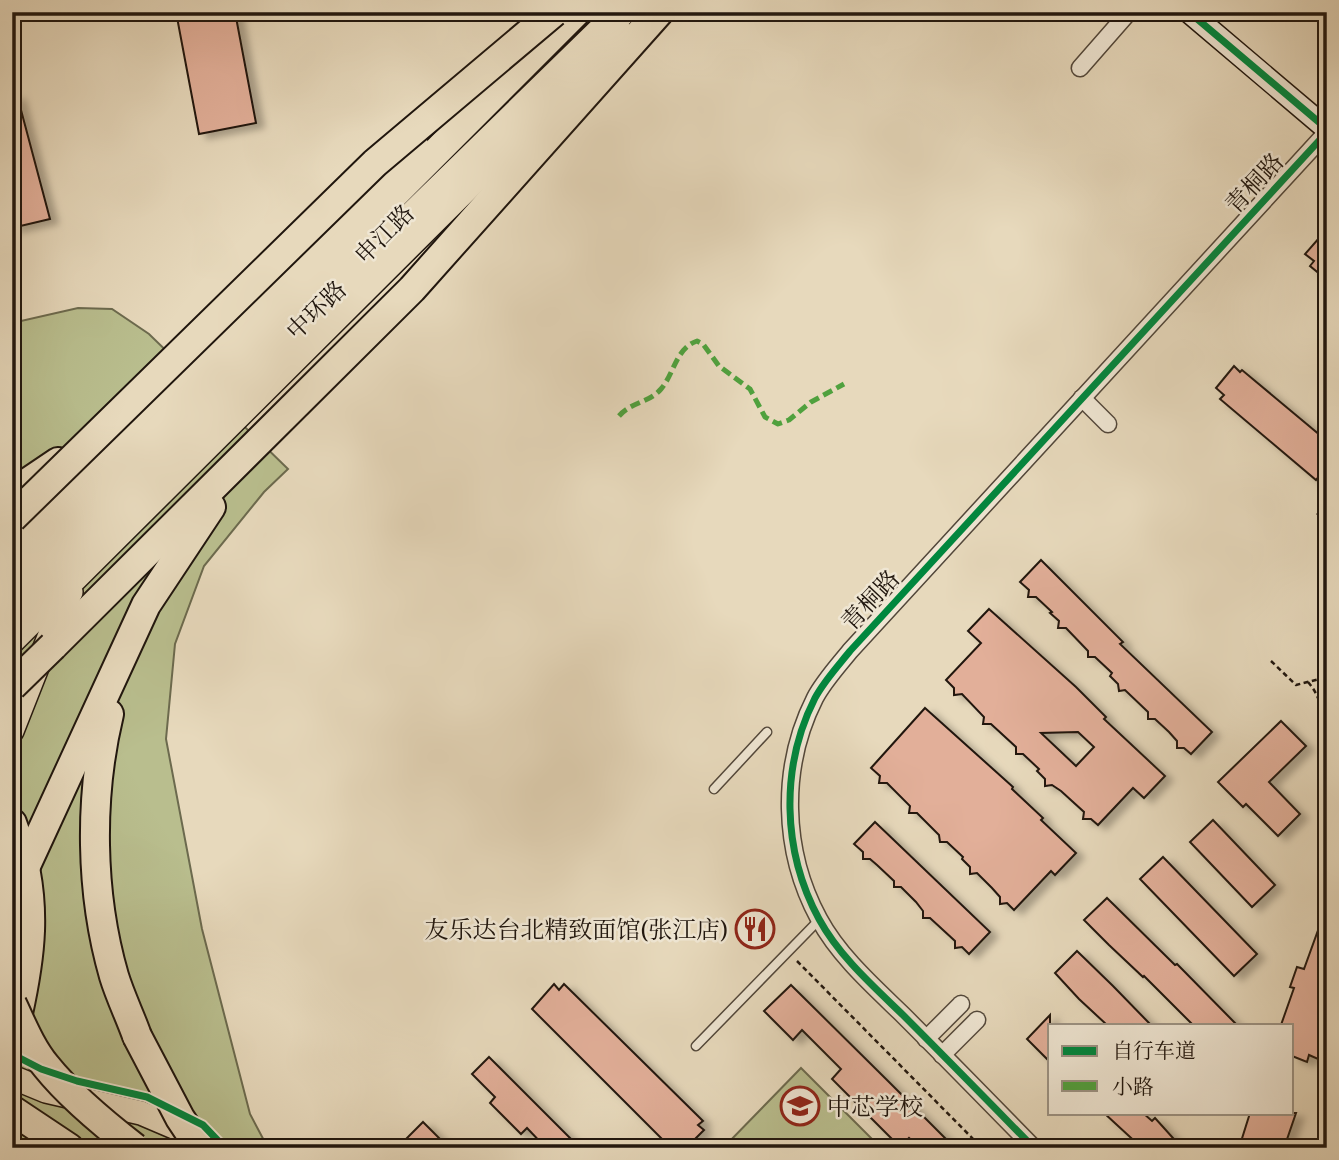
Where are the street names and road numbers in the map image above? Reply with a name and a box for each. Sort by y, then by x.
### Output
street label: 青桐路 [1217,145,1291,221]
street label: 申江路 [346,196,422,272]
street label: 中环路 [278,272,354,348]
street label: 青桐路 [833,562,907,638]

